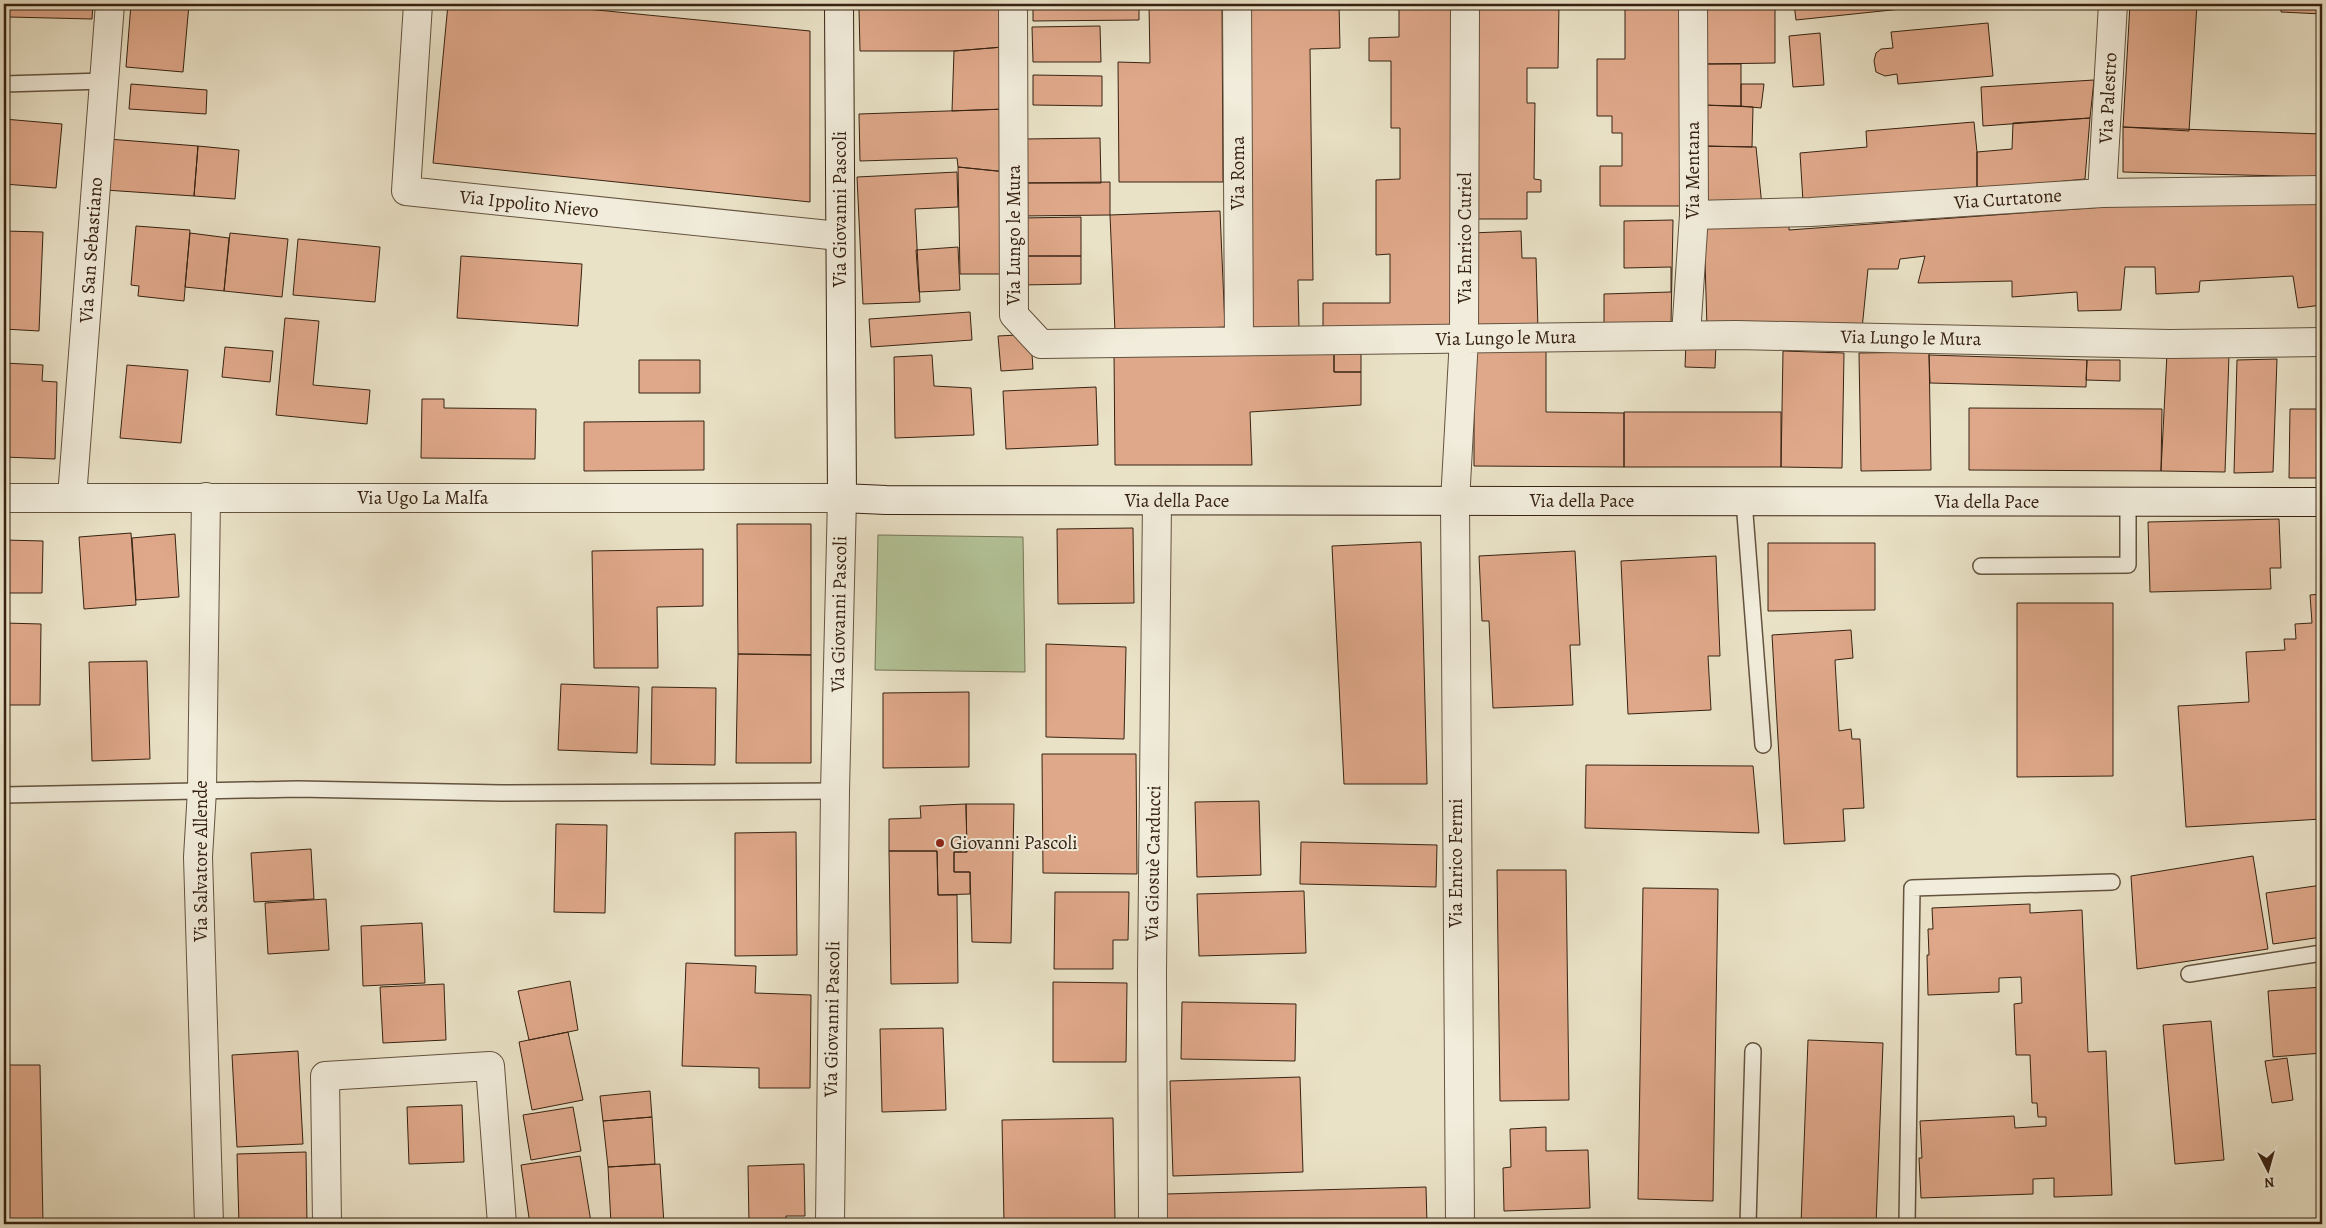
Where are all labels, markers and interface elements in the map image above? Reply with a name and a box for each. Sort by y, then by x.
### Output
street label: Via Palestro [2093,52,2123,145]
street label: Via Mentana [1680,121,1706,220]
street label: Via Giovanni Pascoli [827,131,853,288]
street label: Via Roma [1225,136,1251,211]
street label: Via Lungo le Mura [1001,164,1027,306]
street label: Via Enrico Curiel [1452,172,1478,305]
street label: Via San Sebastiano [73,176,109,325]
street label: Via Curtatone [1952,182,2063,216]
street label: Via Ippolito Nievo [457,184,600,224]
street label: Via Lungo le Mura [1434,324,1577,352]
street label: Via Lungo le Mura [1839,324,1982,352]
street label: Via Ugo La Malfa [356,485,489,511]
street label: Via della Pace [1124,488,1229,514]
street label: Via della Pace [1529,488,1634,514]
street label: Via della Pace [1934,489,2039,515]
street label: Via Giovanni Pascoli [825,536,853,693]
street label: Via Salvatore Allende [188,780,214,943]
street label: Via Giosuè Carducci [1139,785,1167,942]
street label: Via Enrico Fermi [1443,798,1469,929]
place label: Giovanni Pascoli [950,830,1078,856]
marker: Giovanni Pascoli [934,837,946,849]
street label: Via Giovanni Pascoli [818,941,846,1098]
north arrow [2244,1146,2294,1196]
text: N [2263,1172,2275,1192]

